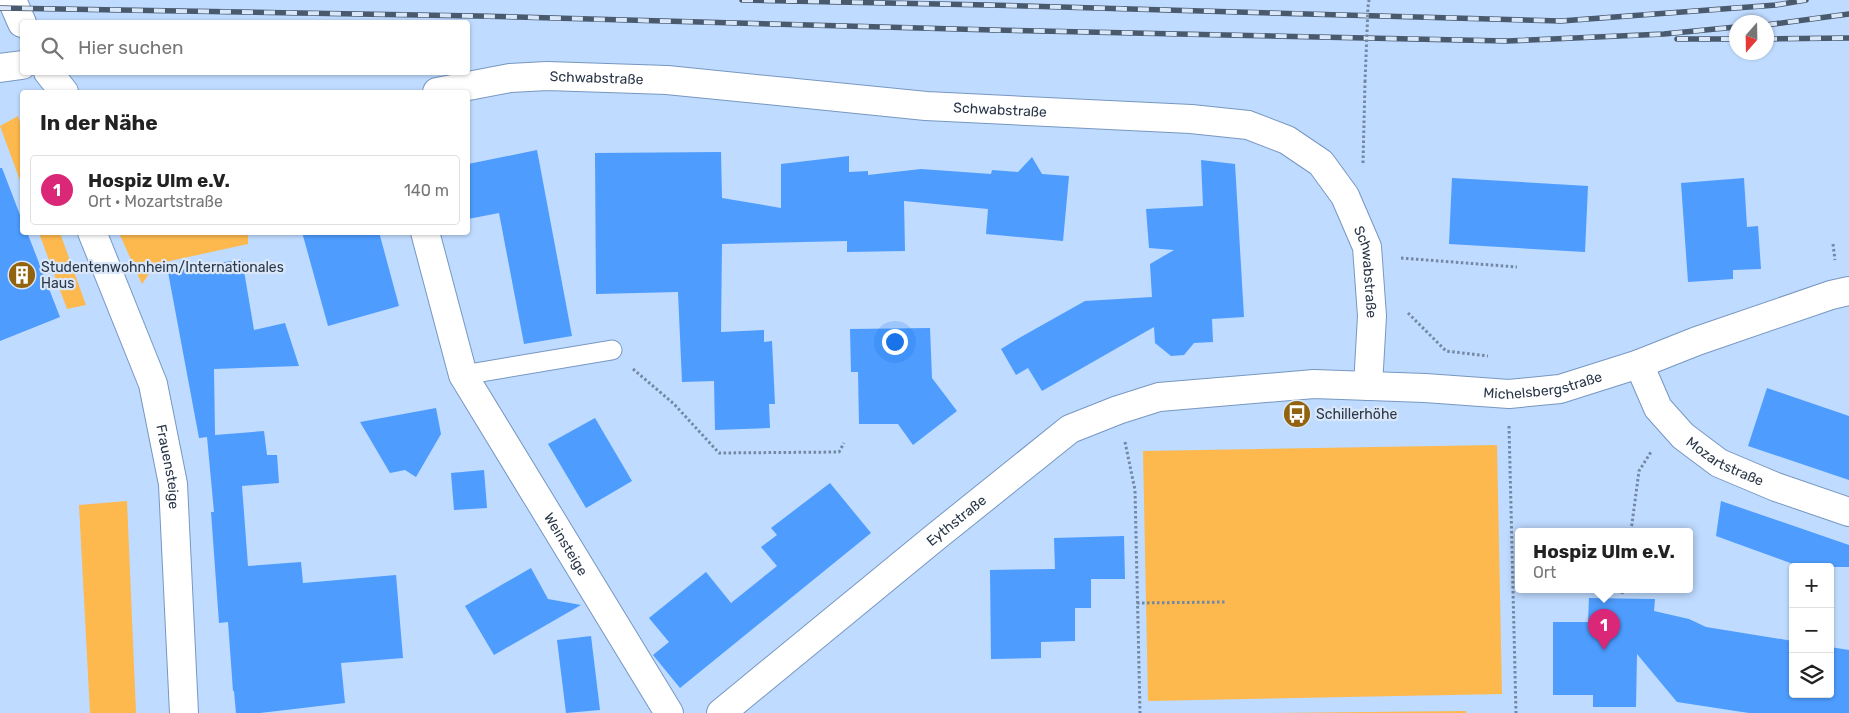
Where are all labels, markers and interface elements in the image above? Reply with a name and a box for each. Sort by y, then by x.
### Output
north arrow [1729,15,1774,60]
search box [20,20,470,75]
icon: search [38,34,66,62]
text: Hier suchen [78,36,184,59]
street label: Schwabstraße [549,68,644,88]
street label: Schwabstraße [953,99,1048,120]
text: In der Nähe [40,110,158,135]
text: Hospiz Ulm e.V. [88,169,230,192]
text: 1 [53,181,61,200]
text: 140 m [404,181,449,200]
text: Ort · Mozartstraße [88,192,223,211]
street label: Schwabstraße [1350,223,1381,319]
place label: Studentenwohnheim/Internationales Haus [41,259,284,292]
building icon: Studentenwohnheim/Internationales Haus [7,260,37,290]
your location [882,329,908,355]
street label: Michelsbergstraße [1483,368,1604,403]
bus stop icon: Schillerhöhe [1282,399,1312,429]
place label: Schillerhöhe [1316,406,1397,423]
street label: Frauensteige [153,423,183,510]
street label: Mozartstraße [1683,433,1766,489]
street label: Eythstraße [923,491,990,549]
street label: Weinsteige [540,509,592,579]
popup [1515,528,1693,593]
text: Hospiz Ulm e.V. [1533,540,1675,563]
text: Ort [1533,563,1556,582]
map controls [1789,563,1834,698]
button: + [1789,563,1834,608]
button: − [1789,608,1834,653]
pin: 1 [1588,609,1620,650]
button: layers [1789,653,1834,698]

